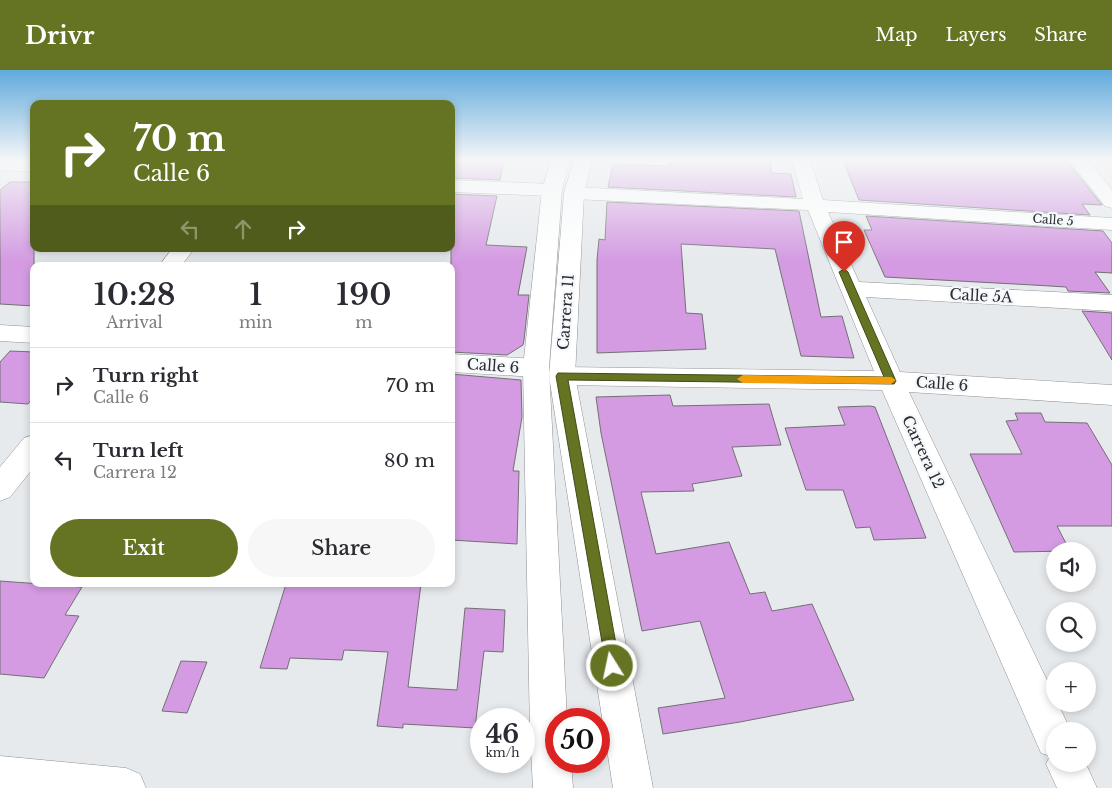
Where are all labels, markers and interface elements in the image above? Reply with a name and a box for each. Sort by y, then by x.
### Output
text: Drivr [25,21,94,50]
text: Map [876,24,917,46]
text: Layers [945,24,1006,46]
text: Share [1034,24,1087,46]
text: 70 m [133,117,226,160]
icon: right [50,120,115,185]
text: Calle 6 [133,160,210,187]
street label: Calle 5 [1032,211,1074,228]
icon: left [176,215,204,243]
icon: ahead [229,215,257,243]
icon: right [282,215,310,243]
pin [823,221,865,272]
icon: arrive [830,228,858,256]
street label: Carrera 11 [553,273,578,351]
text: 10:28 [94,276,175,313]
text: 1 [249,276,262,313]
text: 190 [336,276,391,313]
street label: Calle 5A [949,284,1013,307]
text: Arrival [106,312,163,332]
text: min [239,312,273,332]
text: m [355,312,372,332]
street label: Calle 6 [466,354,520,377]
text: Turn right [93,364,199,387]
icon: right [50,371,78,399]
street label: Calle 6 [915,372,969,395]
text: 70 m [386,374,435,397]
text: Calle 6 [93,387,149,407]
street label: Carrera 12 [898,412,949,491]
text: Turn left [93,439,184,462]
icon: left [50,446,78,474]
text: 80 m [384,449,435,472]
text: Carrera 12 [93,462,177,482]
button: Exit [50,519,238,577]
button: Share [248,519,435,577]
map controls [1046,542,1096,772]
button: sound [1046,542,1096,592]
button: search [1046,602,1096,652]
position arrow [585,639,637,691]
button: + [1046,662,1096,712]
speed limit sign: 50 [545,708,610,773]
text: 46 [486,719,519,750]
button: − [1046,722,1096,772]
text: km/h [485,745,520,760]

